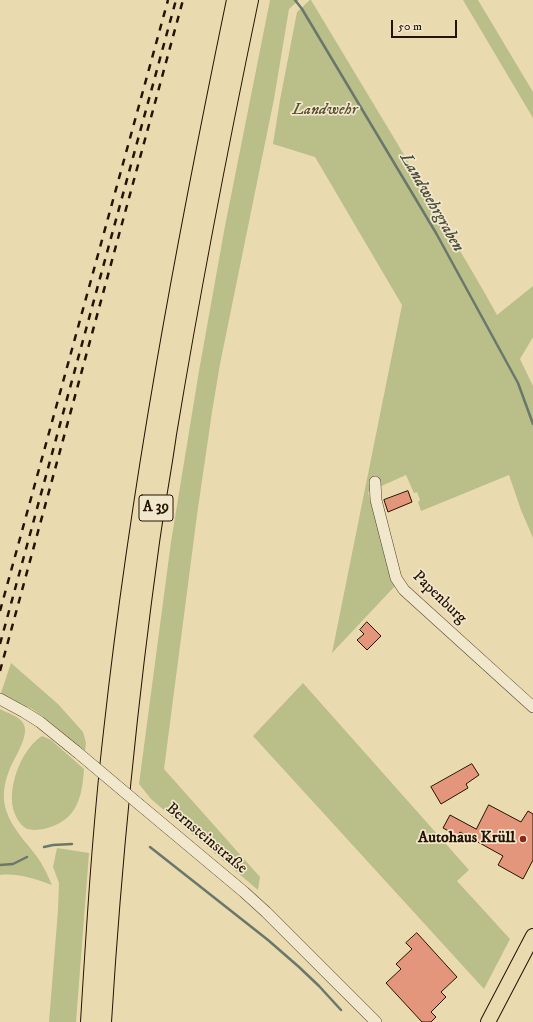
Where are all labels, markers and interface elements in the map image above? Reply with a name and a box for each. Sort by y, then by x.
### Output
scale bar [393,12,459,38]
text: 50 m [398,19,422,34]
park label: Landwehr [293,101,357,121]
water label: Landwehrgraben [394,150,468,256]
road number: A 39 [139,495,173,521]
street label: Papenburg [408,567,470,629]
street label: Bernsteinstraße [161,799,251,879]
place label: Autohaus Krüll [418,829,515,849]
marker: Autohaus Krüll [518,834,528,844]

